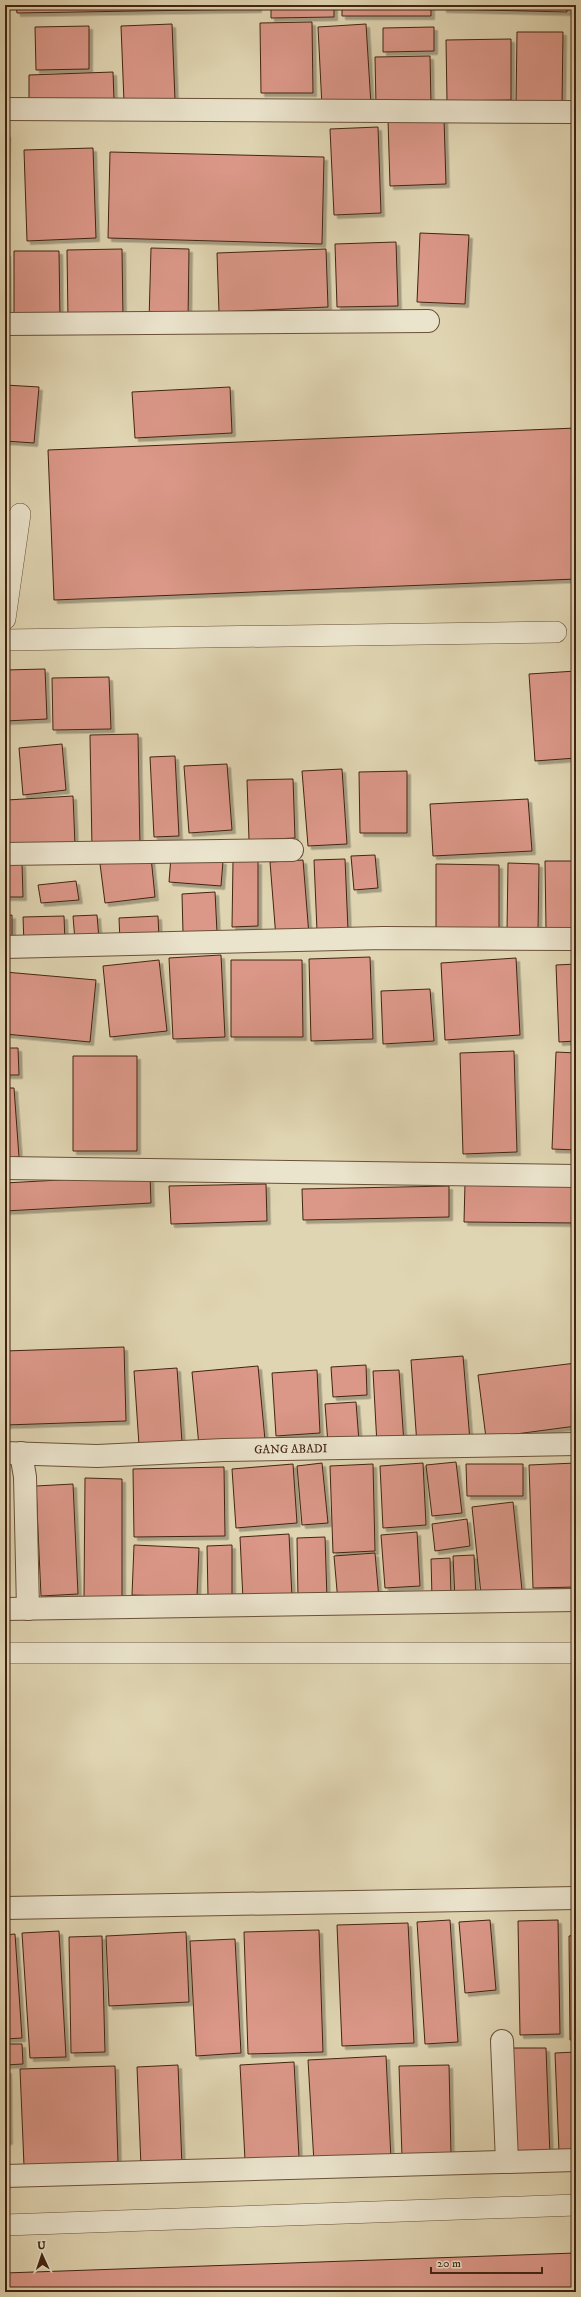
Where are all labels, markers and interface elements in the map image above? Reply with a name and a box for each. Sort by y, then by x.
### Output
street label: GANG ABADI [254,1441,328,1457]
north arrow [22,2235,62,2275]
text: U [37,2239,47,2253]
scale bar [431,2249,542,2275]
text: 20 m [437,2256,461,2271]

